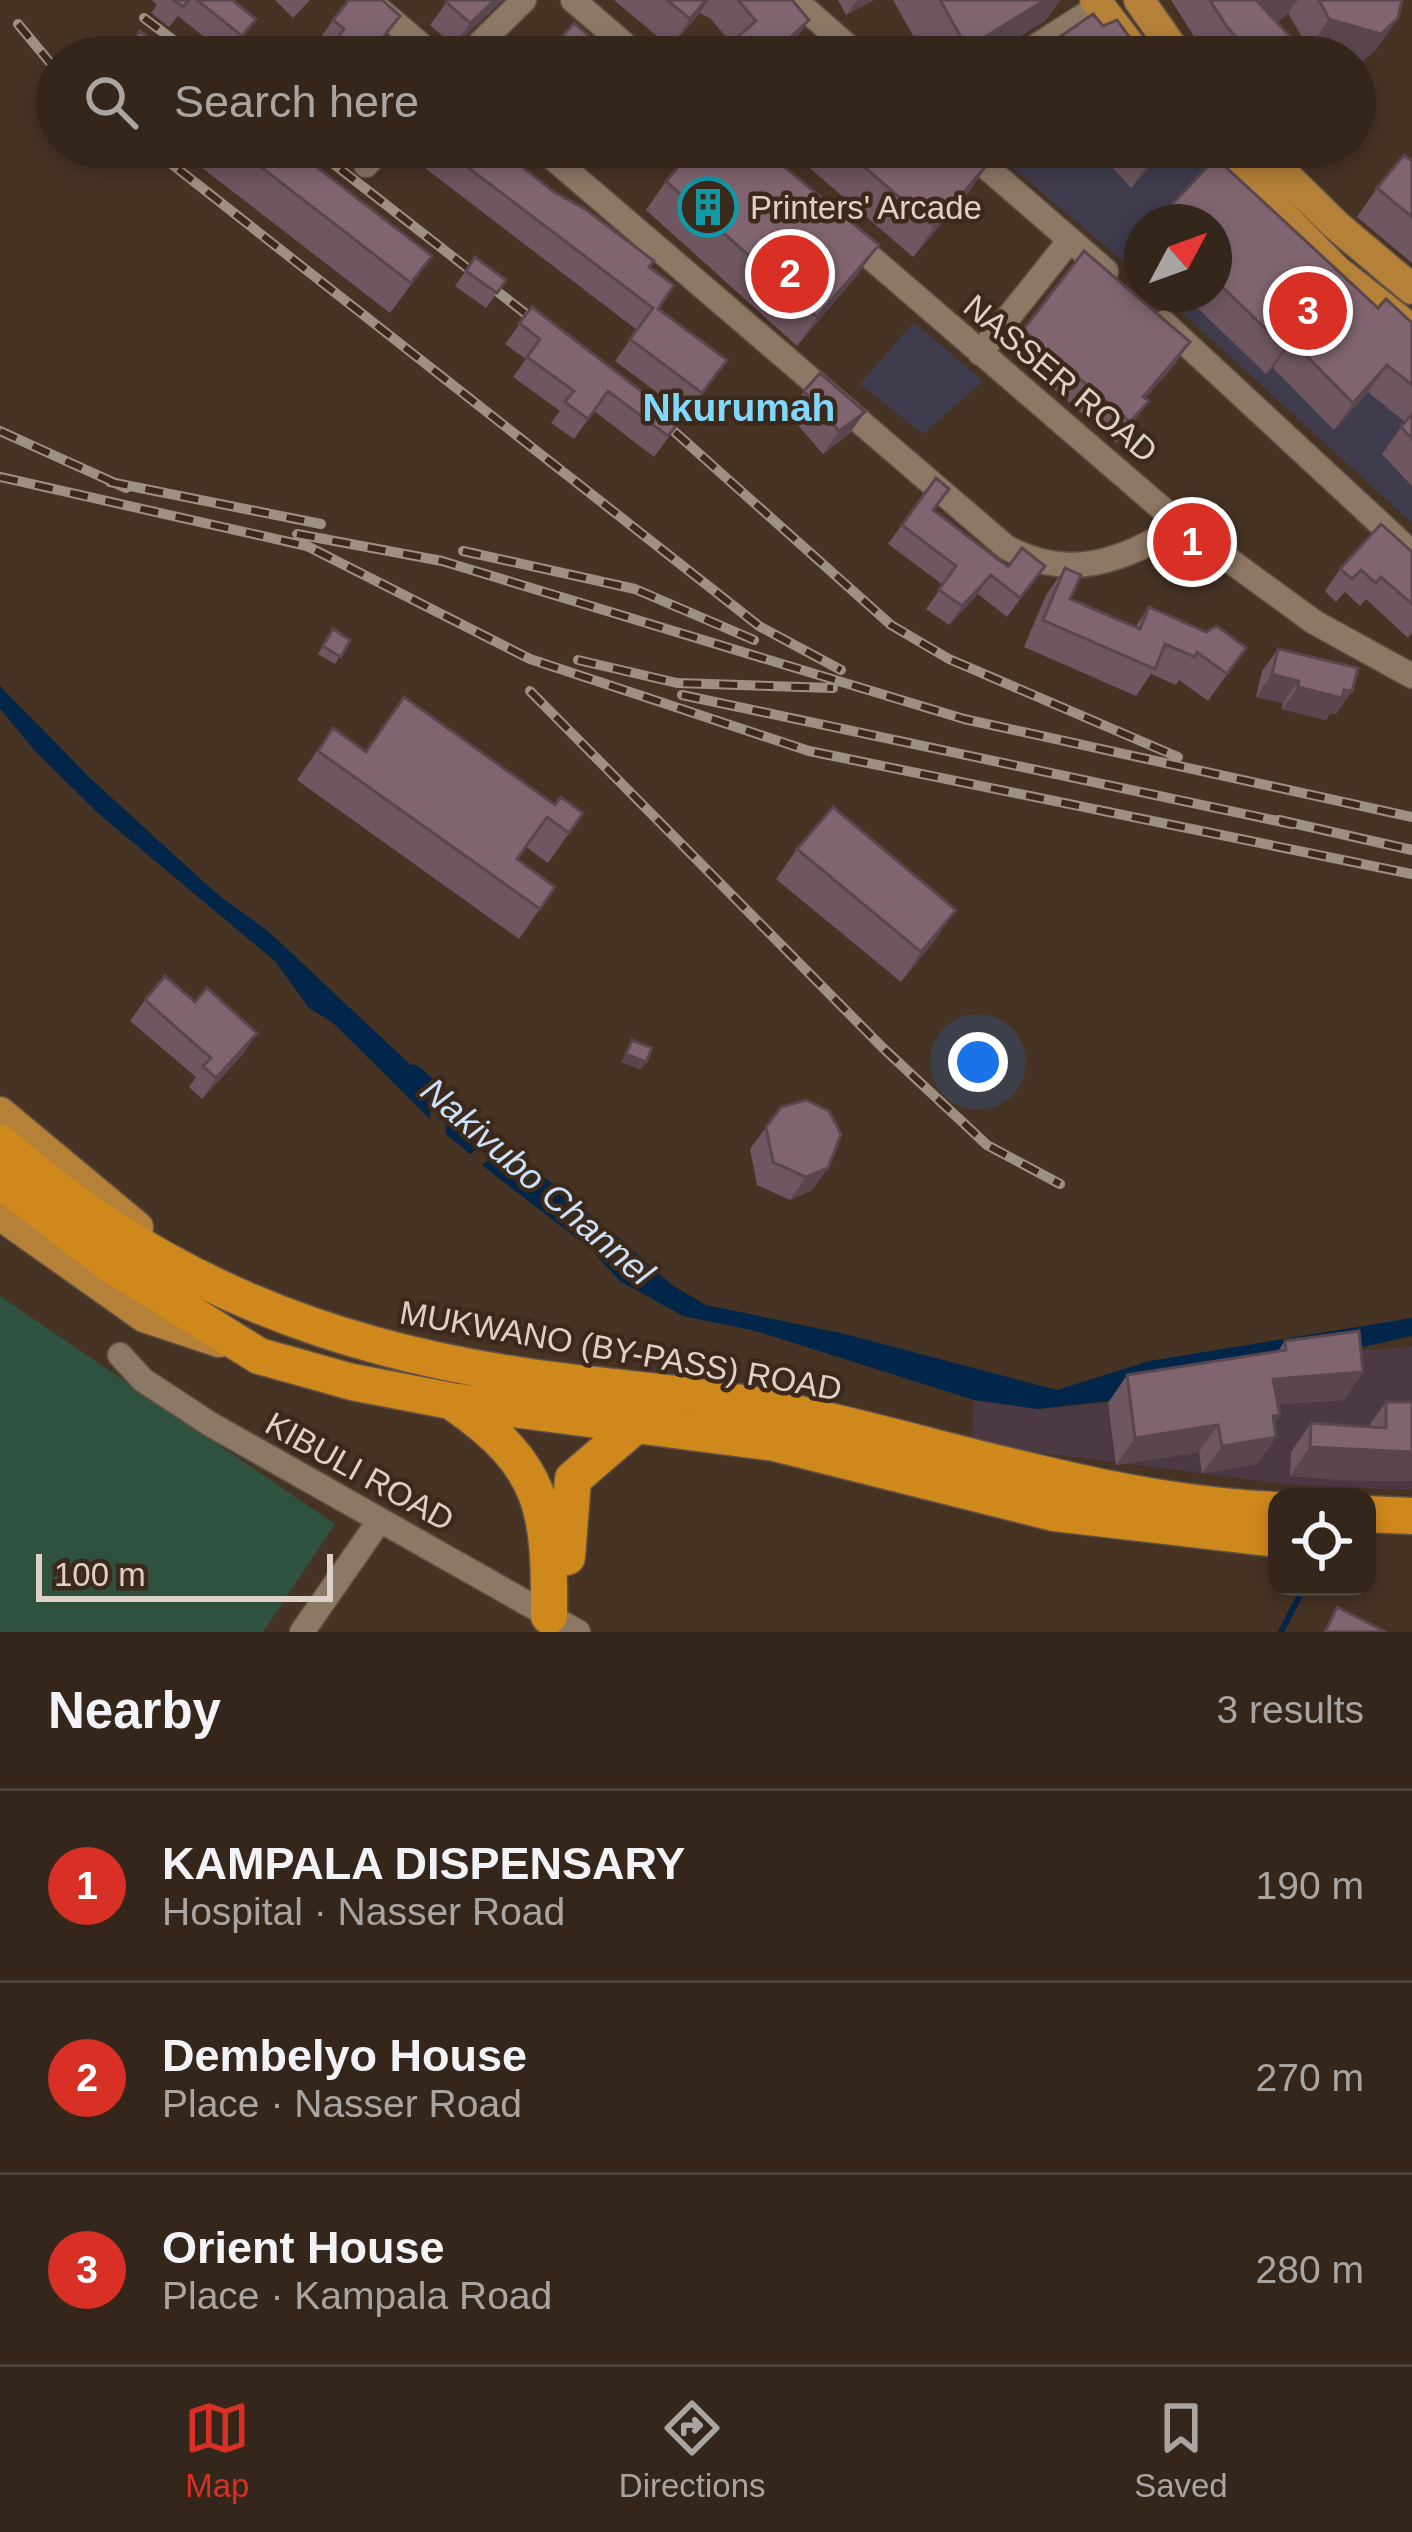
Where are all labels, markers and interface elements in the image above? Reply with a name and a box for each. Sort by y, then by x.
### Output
search box [36,36,1376,168]
icon: search [78,69,144,135]
text: Search here [174,76,419,127]
building icon: Printers' Arcade [677,176,739,238]
place label: Printers' Arcade [750,189,982,226]
north arrow [1124,204,1232,312]
pin: 2 [751,229,829,319]
pin: 3 [1269,266,1347,356]
street label: NASSER ROAD [957,287,1165,470]
district label: Nkurumah [643,386,835,429]
pin: 1 [1153,497,1231,587]
your location [948,1032,1008,1092]
water label: Nakivubo Channel [413,1069,663,1294]
street label: MUKWANO (BY-PASS) ROAD [397,1293,845,1408]
street label: KIBULI ROAD [259,1405,460,1538]
map controls [1268,1488,1376,1596]
button: locate [1268,1488,1376,1596]
scale bar [36,1548,333,1601]
text: 100 m [54,1556,146,1593]
text: Nearby [48,1682,221,1739]
text: 3 results [1217,1688,1364,1731]
text: KAMPALA DISPENSARY [162,1838,685,1889]
text: 1 [76,1864,98,1907]
text: 190 m [1256,1864,1364,1907]
text: Hospital · Nasser Road [162,1890,565,1933]
text: Dembelyo House [162,2030,527,2081]
text: 2 [76,2056,98,2099]
text: 270 m [1256,2056,1364,2099]
text: Place · Nasser Road [162,2082,522,2125]
text: Orient House [162,2222,445,2273]
text: 3 [76,2248,98,2291]
text: 280 m [1256,2248,1364,2291]
text: Place · Kampala Road [162,2274,552,2317]
tab: Map [184,2395,250,2505]
tab: Directions [619,2395,766,2505]
tab: Saved [1134,2395,1228,2505]

